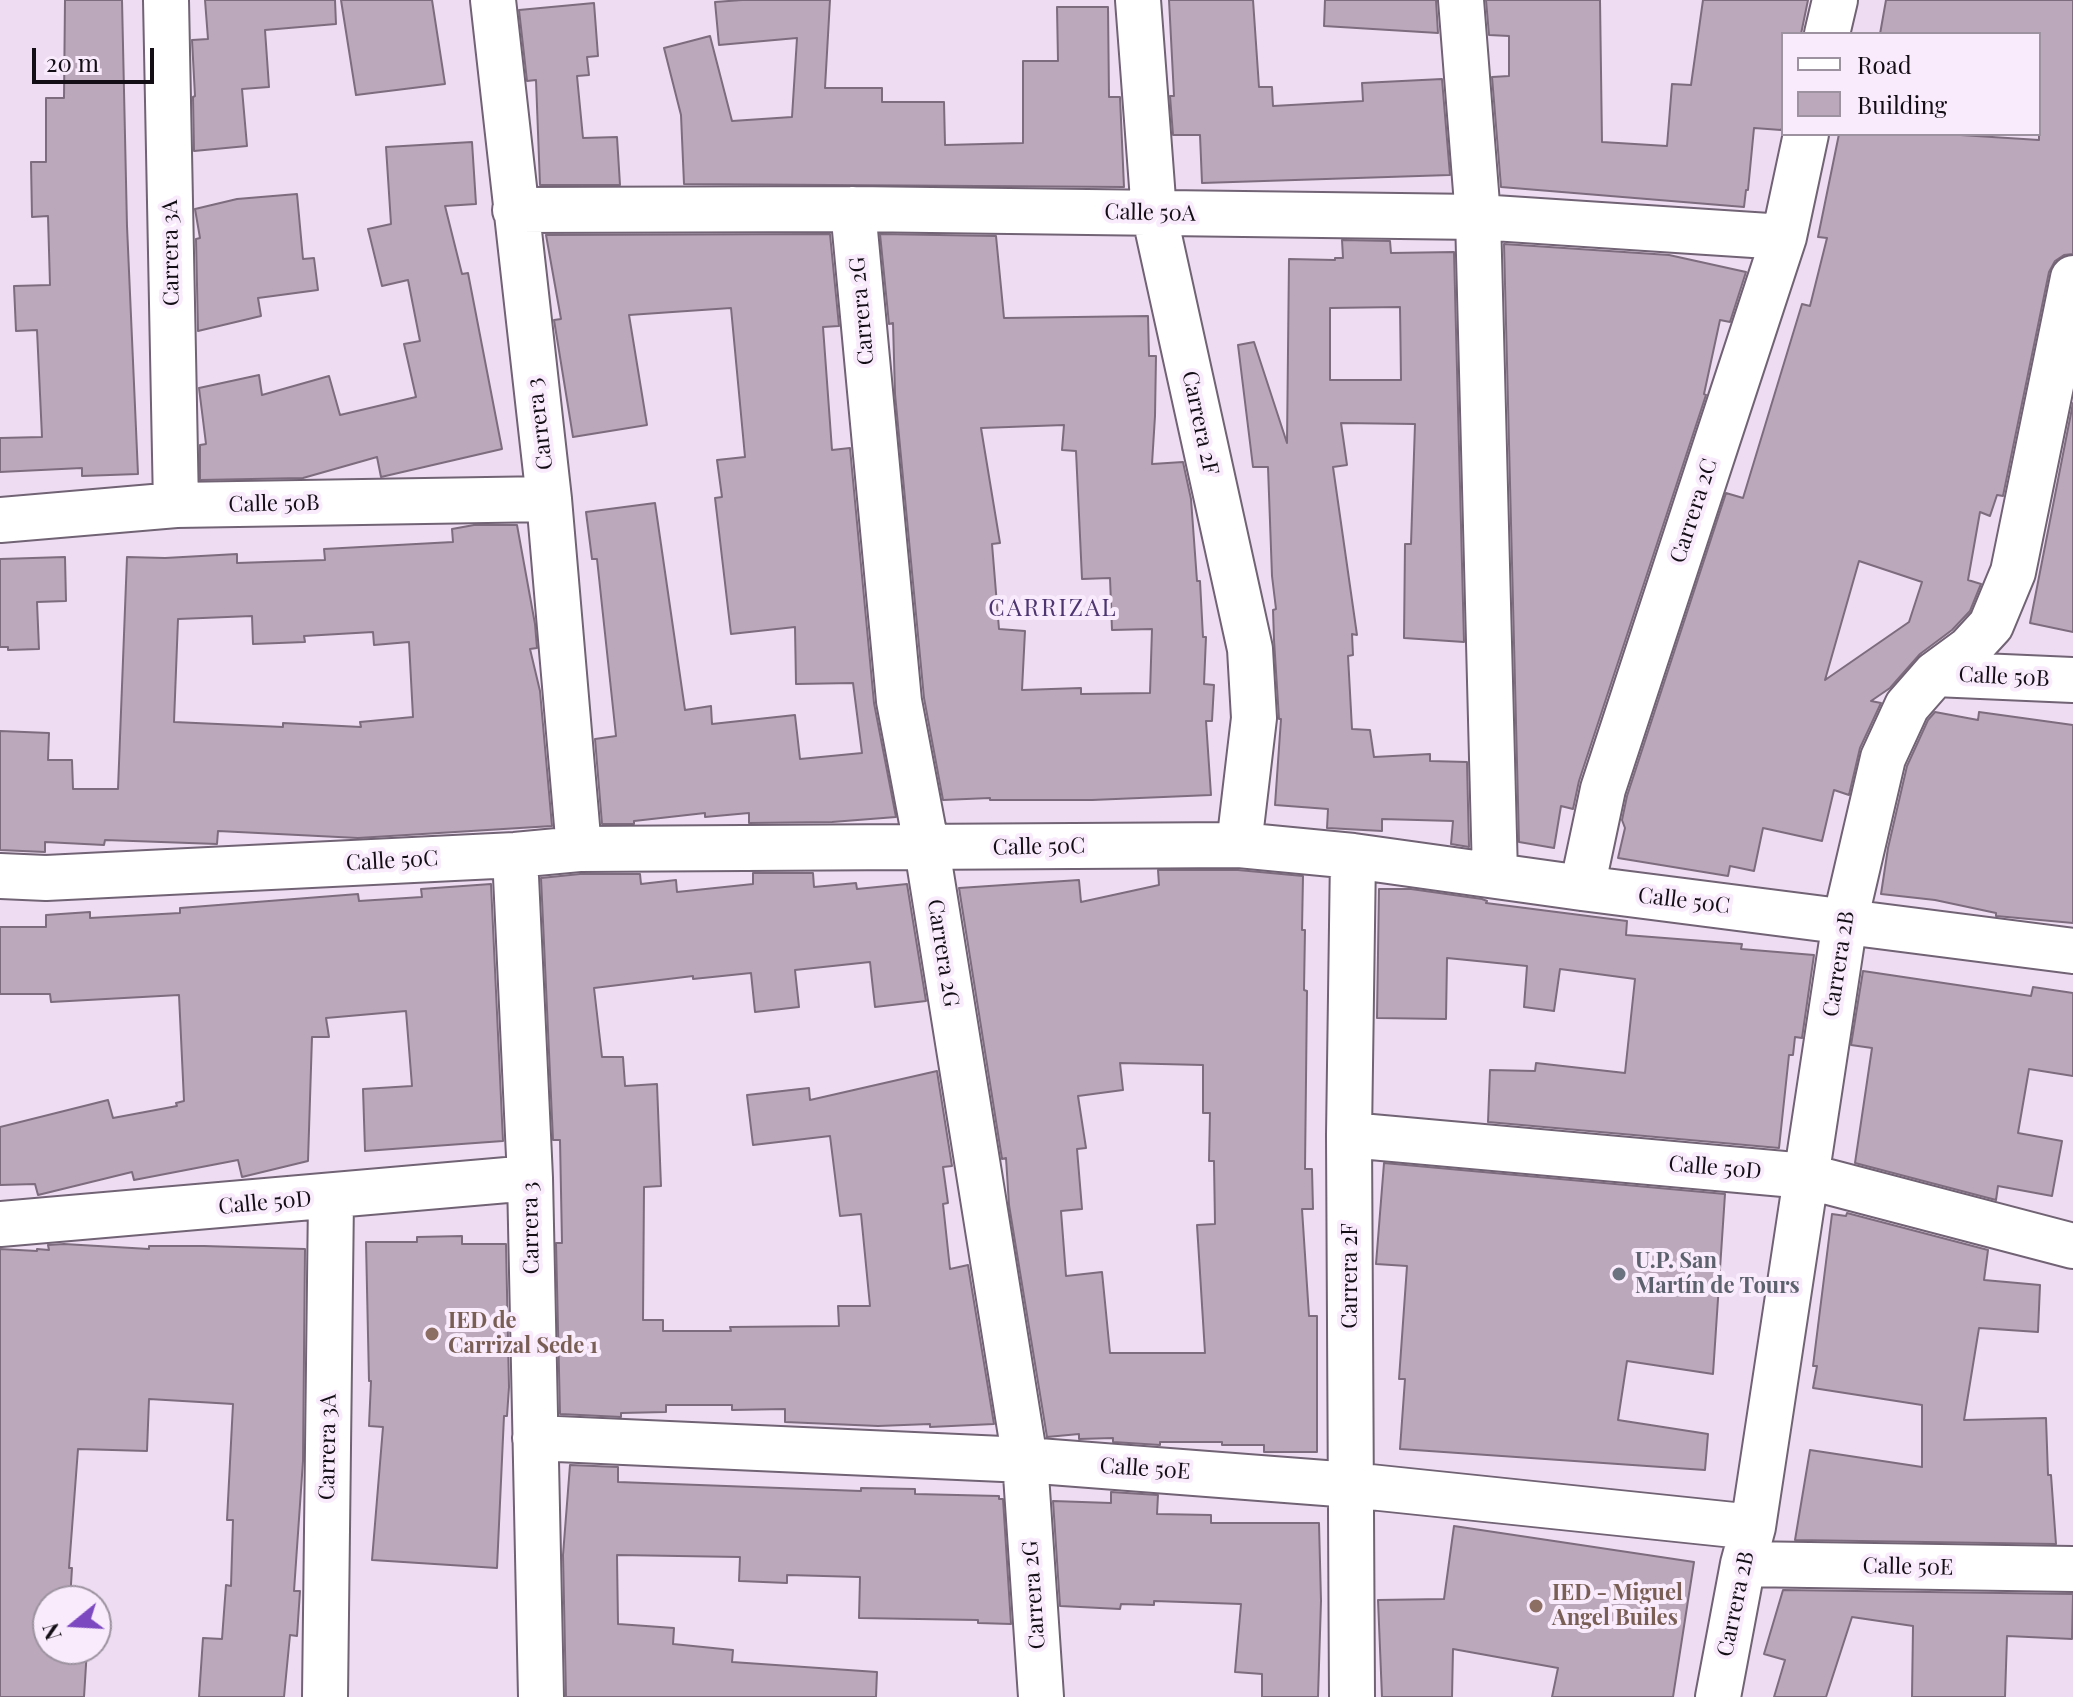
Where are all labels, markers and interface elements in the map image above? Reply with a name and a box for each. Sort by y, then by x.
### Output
scale bar [36,32,158,82]
legend [1781,32,2041,136]
text: 20 m [46,46,99,78]
text: Road [1857,48,1912,80]
text: Building [1857,88,1947,120]
street label: Calle 50A [1104,199,1196,227]
street label: Carrera 3A [157,200,185,306]
street label: Carrera 2G [844,256,880,366]
street label: Carrera 2F [1176,369,1224,477]
street label: Carrera 3 [521,376,559,472]
street label: Carrera 2C [1665,455,1723,567]
street label: Calle 50B [228,490,320,518]
district label: CARRIZAL [988,595,1118,623]
street label: Calle 50B [1958,661,2050,693]
street label: Calle 50C [993,833,1085,861]
street label: Calle 50C [345,845,439,877]
street label: Calle 50C [1636,882,1732,920]
street label: Carrera 2G [921,897,965,1009]
street label: Carrera 2B [1818,909,1860,1019]
street label: Calle 50D [1667,1151,1763,1185]
street label: Carrera 3 [517,1182,545,1274]
street label: Calle 50D [217,1186,313,1220]
street label: Carrera 2F [1337,1223,1363,1329]
place label: U.P. San Martín de Tours [1635,1248,1800,1300]
marker: U.P. San Martín de Tours [1610,1265,1628,1283]
place label: IED de Carrizal Sede 1 [448,1308,598,1360]
marker: IED de Carrizal Sede 1 [423,1325,441,1343]
street label: Carrera 3A [314,1394,342,1500]
street label: Calle 50E [1099,1453,1191,1485]
street label: Carrera 2G [1017,1540,1051,1650]
street label: Carrera 2B [1712,1549,1760,1659]
street label: Calle 50E [1862,1553,1954,1581]
place label: IED - Miguel Angel Builes [1552,1580,1683,1632]
north arrow [32,1585,112,1665]
marker: IED - Miguel Angel Builes [1527,1597,1545,1615]
text: N [34,1620,68,1644]

